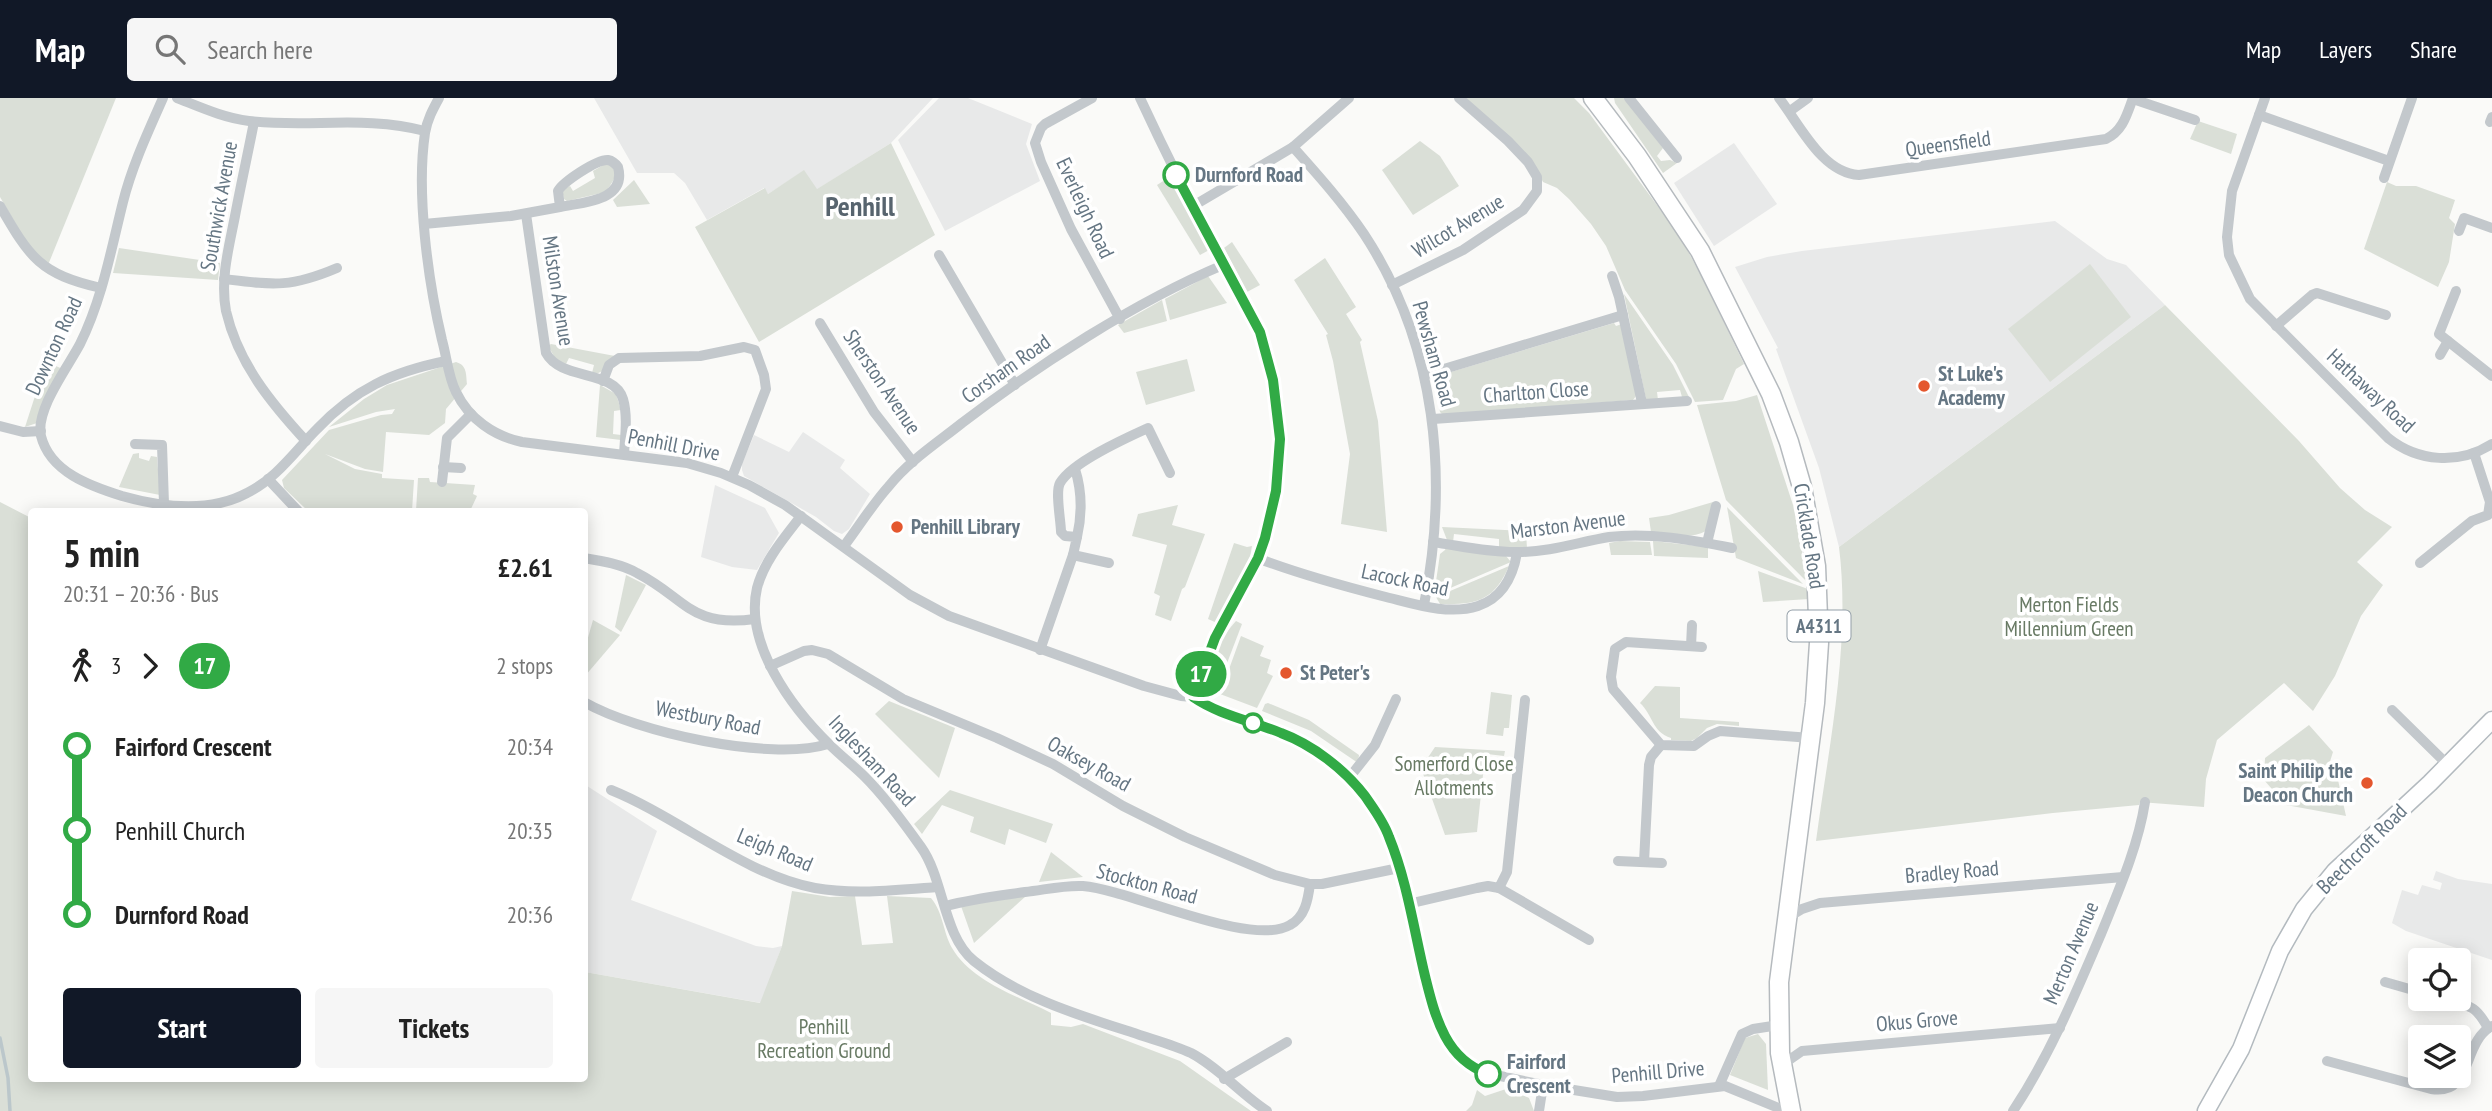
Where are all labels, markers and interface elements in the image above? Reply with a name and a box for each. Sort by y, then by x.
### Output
search box [127,18,617,81]
text: Map [35,28,85,71]
icon: search [151,30,189,68]
text: Search here [207,33,313,66]
text: Map [2246,34,2281,65]
text: Layers [2319,34,2372,65]
text: Share [2410,34,2457,65]
street label: Queensfield [1903,124,1992,163]
street label: Southwick Avenue [194,139,243,273]
street label: Everleigh Road [1050,153,1121,263]
place label: Durnford Road [1195,161,1303,188]
marker: Durnford Road [1163,162,1189,188]
district label: Penhill [825,187,895,224]
street label: Wilcot Avenue [1407,188,1509,264]
street label: Milston Avenue [536,234,580,348]
street label: Downton Road [19,292,88,399]
street label: Pewsham Road [1407,298,1462,410]
street label: Sherston Avenue [837,324,927,439]
street label: Corsham Road [956,328,1055,409]
street label: Hathaway Road [2321,343,2421,439]
place label: St Luke's Academy [1937,360,2005,411]
street label: Charlton Close [1482,374,1590,409]
marker: St Luke's Academy [1916,378,1932,394]
street label: Penhill Drive [626,422,722,467]
street label: Cricklade Road [1788,481,1831,591]
street label: Marston Avenue [1509,504,1627,545]
place label: Penhill Library [911,513,1020,540]
marker: Penhill Library [889,519,905,535]
text: 5 min [63,528,140,577]
text: £2.61 [498,551,553,584]
street label: Lacock Road [1359,557,1451,602]
text: 20:31 – 20:36 · Bus [63,579,219,608]
park label: Merton Fields Millennium Green [2004,591,2134,642]
road number: A4311 [1787,610,1850,642]
icon: walk [63,647,101,685]
icon: forward [131,647,169,685]
text: 17 [193,650,216,681]
text: 3 [111,651,121,680]
text: 2 stops [496,651,553,680]
line badge: 17 [1170,651,1232,697]
text: 17 [1190,658,1212,689]
place label: St Peter's [1300,659,1370,686]
marker: St Peter's [1278,665,1294,681]
street label: Westbury Road [653,694,763,741]
street label: Inglesham Road [823,709,922,812]
unlabelled marker [1243,713,1263,733]
text: Fairford Crescent [115,730,271,763]
street label: Oaksey Road [1043,730,1136,797]
text: 20:34 [507,732,553,761]
park label: Somerford Close Allotments [1394,750,1514,801]
place label: Saint Philip the Deacon Church [2238,757,2353,808]
marker: Saint Philip the Deacon Church [2359,775,2375,791]
street label: Beechcroft Road [2311,798,2413,900]
text: Penhill Church [115,814,245,847]
text: 20:35 [507,816,553,845]
street label: Leigh Road [733,822,817,878]
street label: Bradley Road [1904,854,2000,889]
street label: Stockton Road [1094,857,1201,910]
street label: Merton Avenue [2037,897,2104,1008]
text: Durnford Road [115,898,249,931]
text: 20:36 [507,900,553,929]
map controls [2408,948,2471,1088]
button: locate [2408,948,2471,1011]
button: Start [63,988,301,1068]
button: Tickets [315,988,553,1068]
street label: Okus Grove [1875,1003,1959,1038]
park label: Penhill Recreation Ground [757,1013,891,1064]
button: layers [2408,1025,2471,1088]
place label: Fairford Crescent [1507,1048,1571,1099]
street label: Penhill Drive [1610,1054,1705,1089]
marker: Fairford Crescent [1475,1061,1501,1087]

